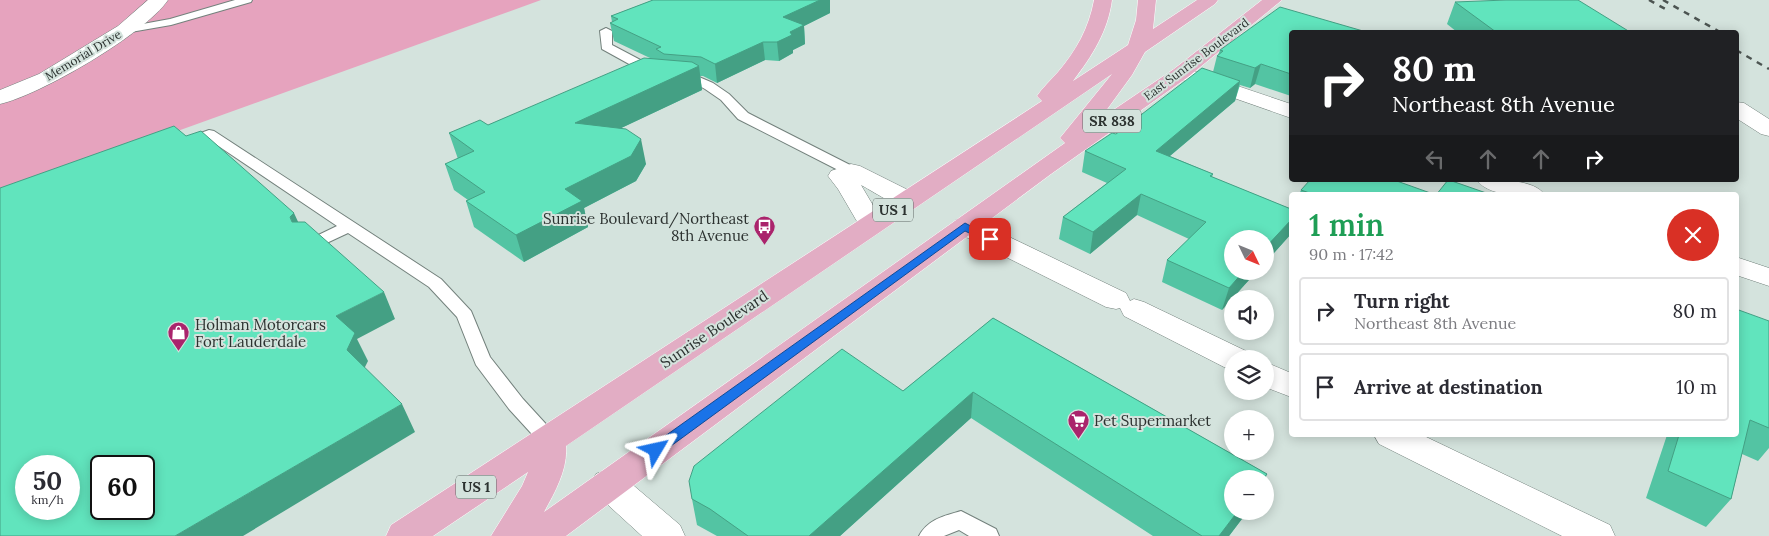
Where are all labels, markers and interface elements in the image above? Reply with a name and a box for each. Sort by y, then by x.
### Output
street label: East Sunrise Boulevard [1140,15,1252,103]
street label: Memorial Drive [42,26,124,84]
text: 80 m [1392,46,1476,91]
icon: right [1309,50,1374,115]
text: Northeast 8th Avenue [1392,90,1615,118]
road number: SR 838 [1083,110,1141,132]
icon: left [1421,145,1449,173]
icon: ahead [1474,145,1502,173]
icon: ahead [1527,145,1555,173]
icon: right [1580,145,1608,173]
road number: US 1 [873,198,913,222]
text: 1 min [1309,206,1384,244]
place label: Sunrise Boulevard/Northeast 8th Avenue [543,209,749,245]
button: close [1667,209,1719,261]
bus stop icon: Sunrise Boulevard/Northeast 8th Avenue [753,215,777,246]
pin [969,218,1011,260]
icon: arrive [976,225,1004,253]
north arrow [1224,230,1274,280]
map controls [1224,230,1274,520]
text: 90 m · 17:42 [1309,244,1394,264]
street label: Sunrise Boulevard [656,286,772,372]
text: Turn right [1354,289,1450,313]
button: sound [1224,290,1274,340]
icon: right [1311,297,1339,325]
text: 80 m [1673,299,1717,323]
text: Northeast 8th Avenue [1354,313,1516,333]
place label: Holman Motorcars Fort Lauderdale [195,315,326,351]
shop icon: Holman Motorcars Fort Lauderdale [167,321,191,352]
button: layers [1224,350,1274,400]
icon: arrive [1311,373,1339,401]
text: Arrive at destination [1354,375,1543,399]
text: 10 m [1676,375,1717,399]
supermarket icon: Pet Supermarket [1066,408,1090,439]
button: + [1224,410,1274,460]
place label: Pet Supermarket [1094,411,1211,430]
position arrow [629,423,681,475]
speed limit sign: 60 [90,455,155,520]
text: 50 [33,465,62,497]
button: − [1224,470,1274,520]
road number: US 1 [456,476,496,498]
text: km/h [31,492,64,507]

